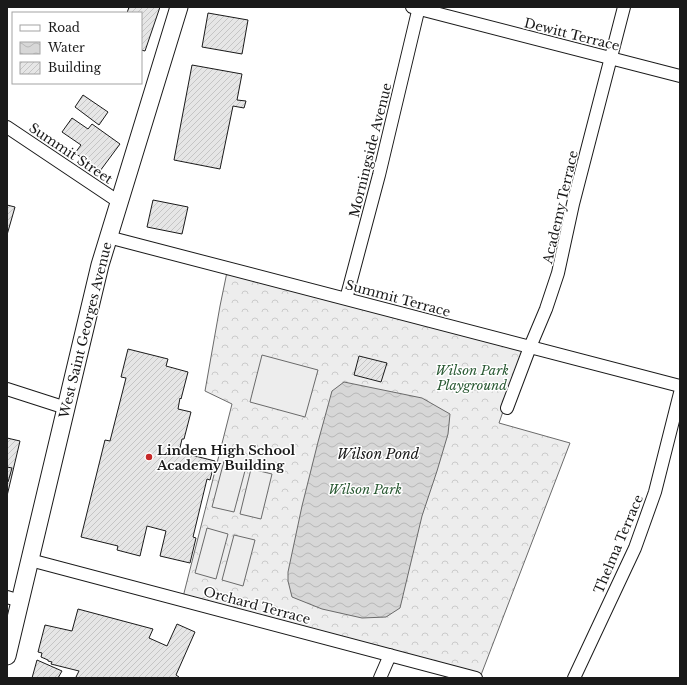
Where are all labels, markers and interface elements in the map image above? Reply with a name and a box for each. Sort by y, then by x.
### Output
legend [12,12,142,84]
street label: Dewitt Terrace [522,14,621,55]
text: Road [48,20,80,35]
text: Water [47,40,85,55]
text: Building [48,60,102,75]
street label: Morningside Avenue [346,81,395,219]
street label: Summit Street [26,119,116,188]
street label: Academy Terrace [539,149,582,266]
street label: West Saint Georges Avenue [55,240,116,421]
street label: Summit Terrace [343,276,452,321]
park label: Wilson Park Playground [435,362,509,394]
place label: Linden High School Academy Building [156,442,296,474]
water label: Wilson Pond [337,445,420,463]
marker: Linden High School Academy Building [144,452,154,462]
park label: Wilson Park [328,481,402,498]
street label: Thelma Terrace [590,492,647,596]
street label: Orchard Terrace [201,583,312,628]

